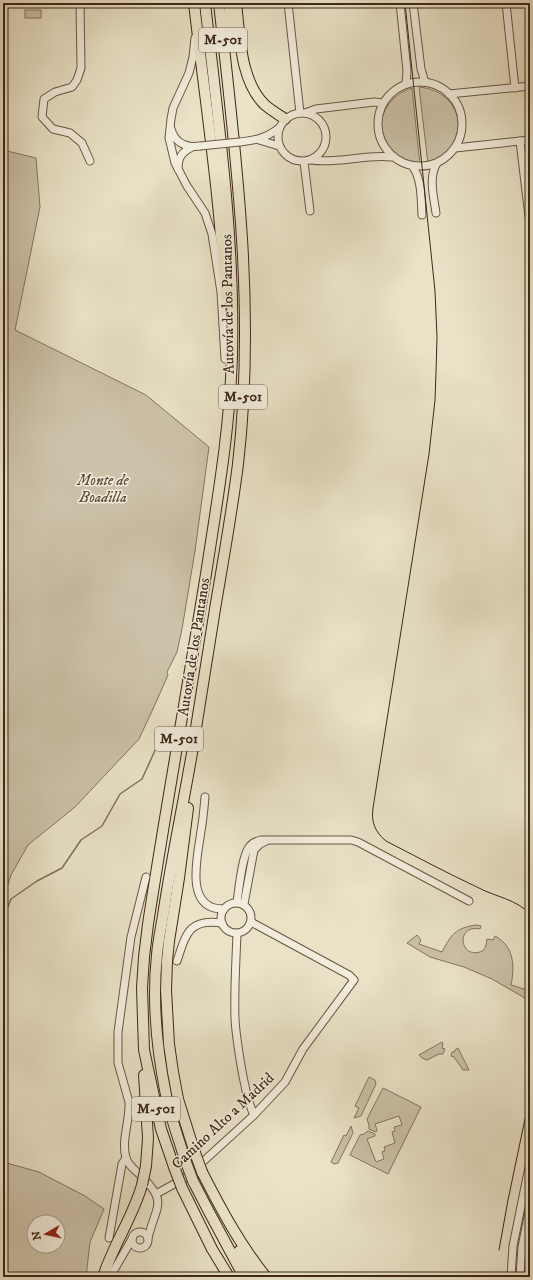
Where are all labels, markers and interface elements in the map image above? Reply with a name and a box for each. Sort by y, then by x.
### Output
road number: M-501 [199,28,247,52]
street label: Autovía de los Pantanos [217,234,239,374]
road number: M-501 [219,385,267,409]
park label: Monte de Boadilla [76,471,130,507]
street label: Autovía de los Pantanos [174,576,214,718]
road number: M-501 [155,727,203,751]
street label: Camino Alto a Madrid [168,1068,279,1173]
road number: M-501 [132,1097,180,1121]
north arrow [26,1214,66,1254]
text: N [29,1230,45,1241]

